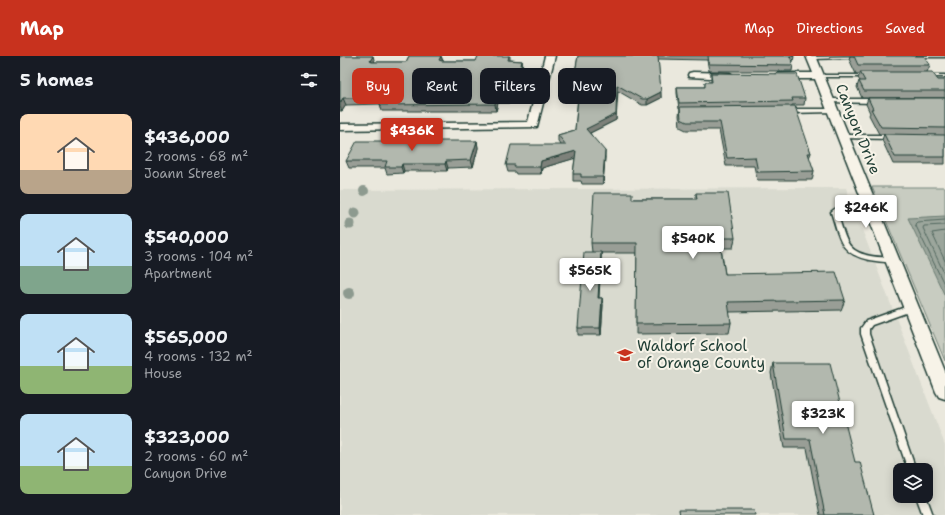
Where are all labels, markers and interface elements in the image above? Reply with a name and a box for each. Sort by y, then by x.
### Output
text: Map [20,16,64,41]
text: Map [745,19,775,37]
text: Directions [797,19,863,37]
text: Saved [885,19,925,37]
chip: Buy [352,68,404,104]
chip: Rent [412,68,472,104]
chip: Filters [480,68,550,104]
chip: New [558,68,616,104]
text: 5 homes [20,69,93,91]
icon: filters [298,69,320,91]
street label: Canyon Drive [831,81,885,177]
pin: $436K [384,118,440,152]
text: $436K [390,122,434,139]
text: $436,000 [144,126,230,148]
icon: home [52,130,100,178]
text: 2 rooms · 68 m² [144,148,248,165]
text: Joann Street [144,165,226,182]
pin: $246K [838,195,894,229]
text: $246K [844,199,888,216]
text: $540,000 [144,226,229,248]
pin: $540K [665,226,721,260]
icon: home [52,230,100,278]
text: $540K [671,230,715,247]
text: 3 rooms · 104 m² [144,248,253,265]
pin: $565K [562,258,618,292]
text: $565K [568,262,612,279]
text: Apartment [144,265,212,282]
text: $565,000 [144,326,228,348]
icon: home [52,330,100,378]
place label: Waldorf School of Orange County [637,336,765,373]
school or university icon: Waldorf School of Orange County [616,346,634,364]
text: 4 rooms · 132 m² [144,348,253,365]
text: House [144,365,182,382]
pin: $323K [795,401,851,435]
text: $323K [801,405,845,422]
text: $323,000 [144,426,230,448]
icon: home [52,430,100,478]
text: 2 rooms · 60 m² [144,448,248,465]
map controls [893,463,933,503]
button: layers [893,463,933,503]
text: Canyon Drive [144,465,227,482]

